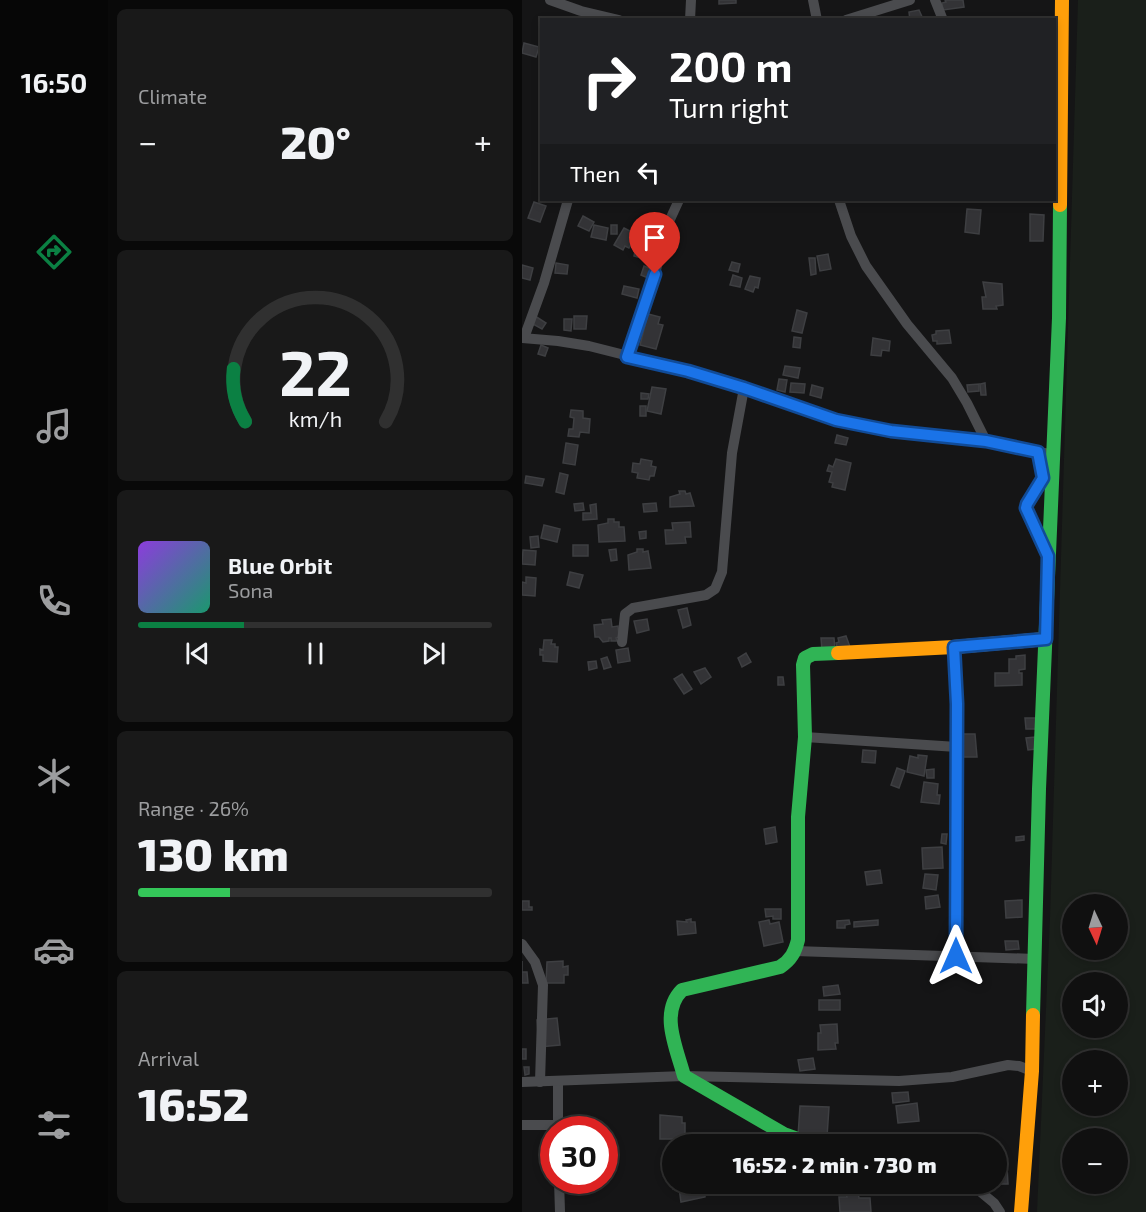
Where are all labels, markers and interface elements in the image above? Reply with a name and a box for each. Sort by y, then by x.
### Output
text: 200 m [669,40,792,90]
icon: right [570,42,648,120]
text: 16:50 [21,66,87,98]
text: Climate [138,84,207,108]
text: Turn right [669,91,789,123]
text: 20° [280,114,351,168]
text: − [138,121,157,161]
text: + [474,121,492,161]
icon: left [632,156,665,189]
text: Then [570,160,620,186]
pin [629,212,680,274]
icon: arrive [638,221,671,254]
icon: directions [33,231,75,273]
text: 22 [279,335,351,410]
icon: music [33,405,75,447]
text: km/h [288,407,342,432]
text: Blue Orbit [228,552,332,578]
text: Sona [228,578,273,602]
icon: phone [33,580,75,622]
icon: previous [181,637,214,670]
icon: pause [299,637,332,670]
icon: next [417,637,450,670]
icon: climate [33,755,75,797]
text: Range · 26% [138,796,249,820]
text: 130 km [138,826,289,880]
north arrow [1062,894,1128,960]
map controls [1062,894,1128,1194]
position arrow [924,924,988,988]
icon: car [33,929,75,971]
button: sound [1062,972,1128,1038]
text: Arrival [138,1046,199,1070]
button: + [1062,1050,1128,1116]
text: 16:52 [138,1076,249,1130]
icon: filters [33,1104,75,1146]
speed limit sign: 30 [540,1116,618,1194]
button: − [1062,1128,1128,1194]
text: 16:52 · 2 min · 730 m [732,1151,937,1177]

